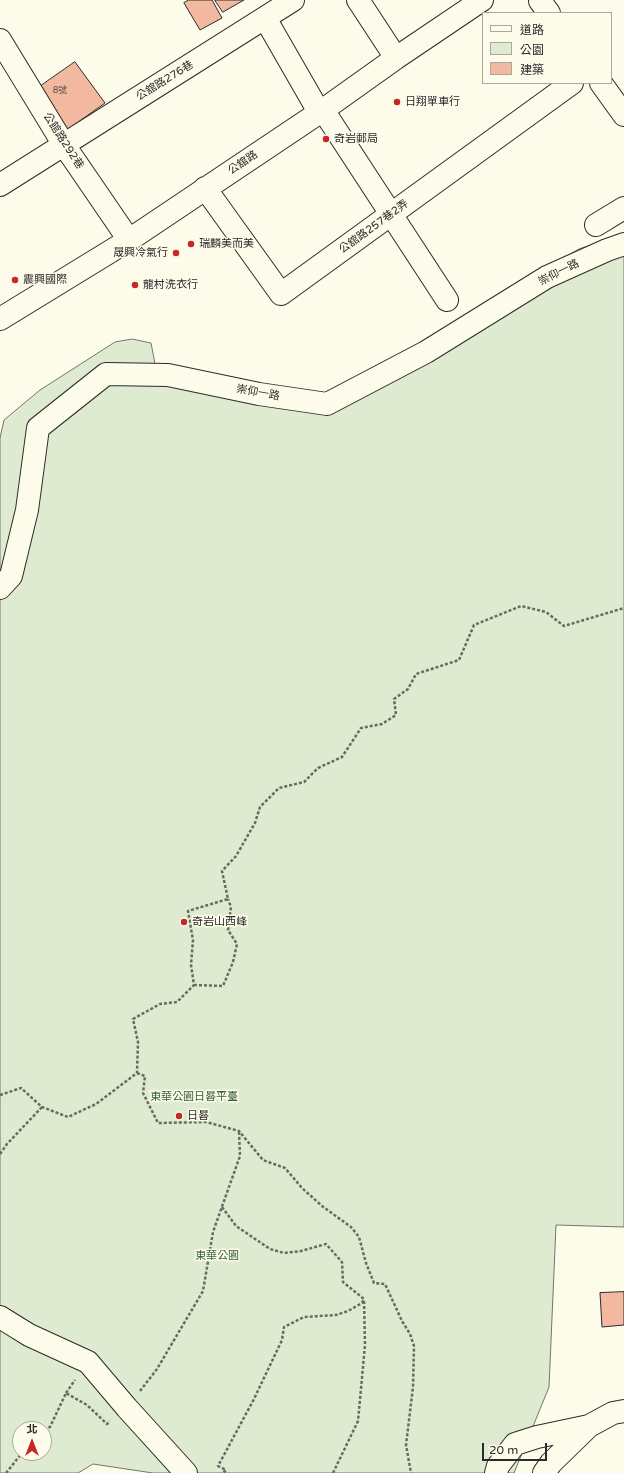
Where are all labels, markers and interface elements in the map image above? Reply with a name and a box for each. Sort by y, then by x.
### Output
legend [482,12,612,84]
text: 道路 [520,23,544,37]
text: 公園 [520,43,544,57]
street label: 公舘路276巷 [134,58,196,104]
text: 建築 [520,63,544,77]
house number: 8號 [53,86,67,96]
place label: 日翔單車行 [405,95,460,109]
marker: 日翔單車行 [392,97,402,107]
street label: 公館路292巷 [40,110,86,172]
place label: 奇岩郵局 [334,132,378,146]
marker: 奇岩郵局 [321,134,331,144]
street label: 公舘路 [226,148,260,178]
street label: 公舘路257巷2弄 [337,197,411,257]
place label: 瑞麟美而美 [199,237,254,251]
marker: 瑞麟美而美 [186,239,196,249]
place label: 晟興冷氣行 [113,246,168,260]
marker: 晟興冷氣行 [171,248,181,258]
street label: 崇仰一路 [536,257,582,289]
place label: 震興國際 [23,273,67,287]
marker: 震興國際 [10,275,20,285]
place label: 龍村洗衣行 [143,278,198,292]
marker: 龍村洗衣行 [130,280,140,290]
street label: 崇仰一路 [235,383,281,403]
place label: 奇岩山西峰 [192,915,247,929]
marker: 奇岩山西峰 [179,917,189,927]
park label: 東華公園日晷平臺 [150,1090,238,1104]
place label: 日晷 [187,1109,209,1123]
marker: 日晷 [174,1111,184,1121]
park label: 東華公園 [195,1249,239,1263]
north arrow [12,1421,52,1461]
text: 北 [27,1423,38,1436]
scale bar [484,1435,549,1461]
text: 20 m [489,1443,518,1457]

